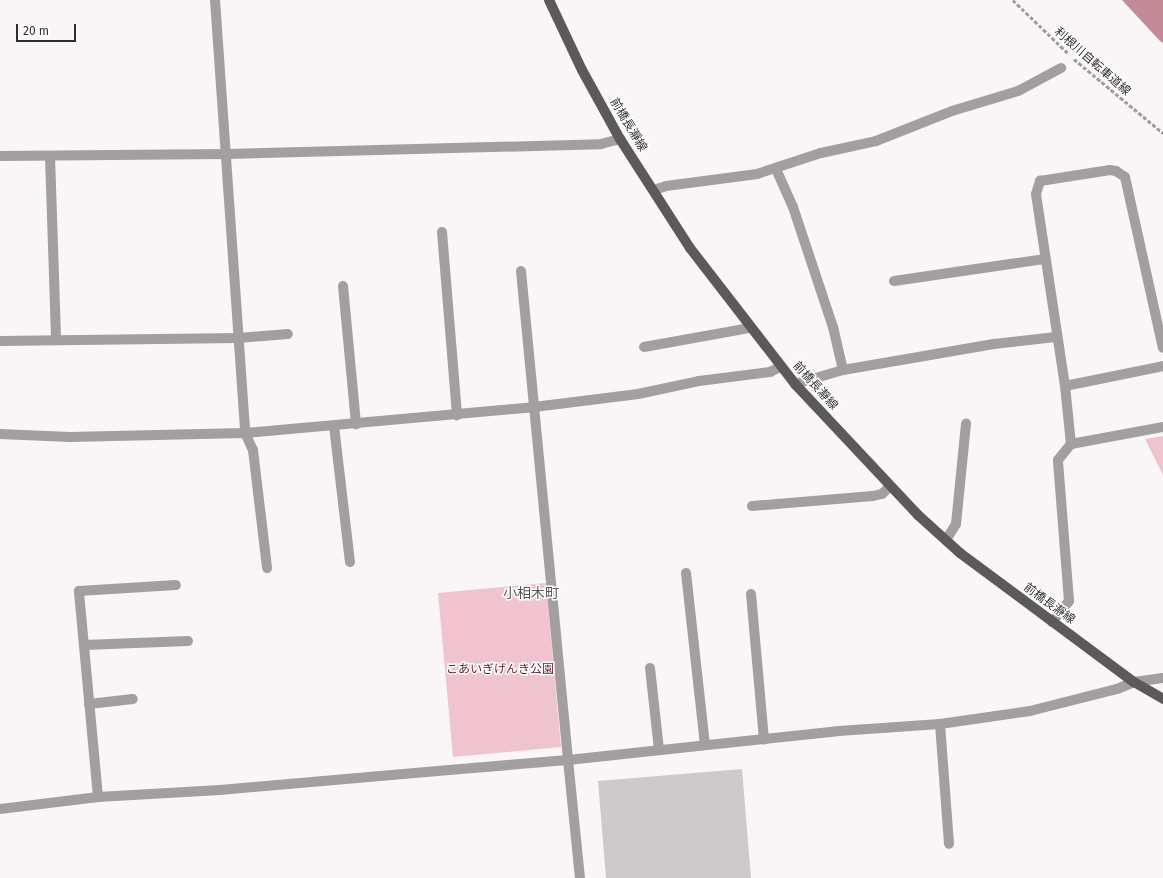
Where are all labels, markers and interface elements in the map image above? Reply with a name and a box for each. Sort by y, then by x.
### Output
scale bar [18,16,78,42]
text: 20 m [23,24,49,38]
street label: 利根川自転車道線 [1051,25,1133,99]
street label: 前橋長瀞線 [606,96,650,154]
street label: 前橋長瀞線 [790,359,840,413]
street label: 前橋長瀞線 [1020,581,1078,627]
district label: 小相木町 [503,586,559,602]
park label: こあいぎげんき公園 [446,663,554,677]

